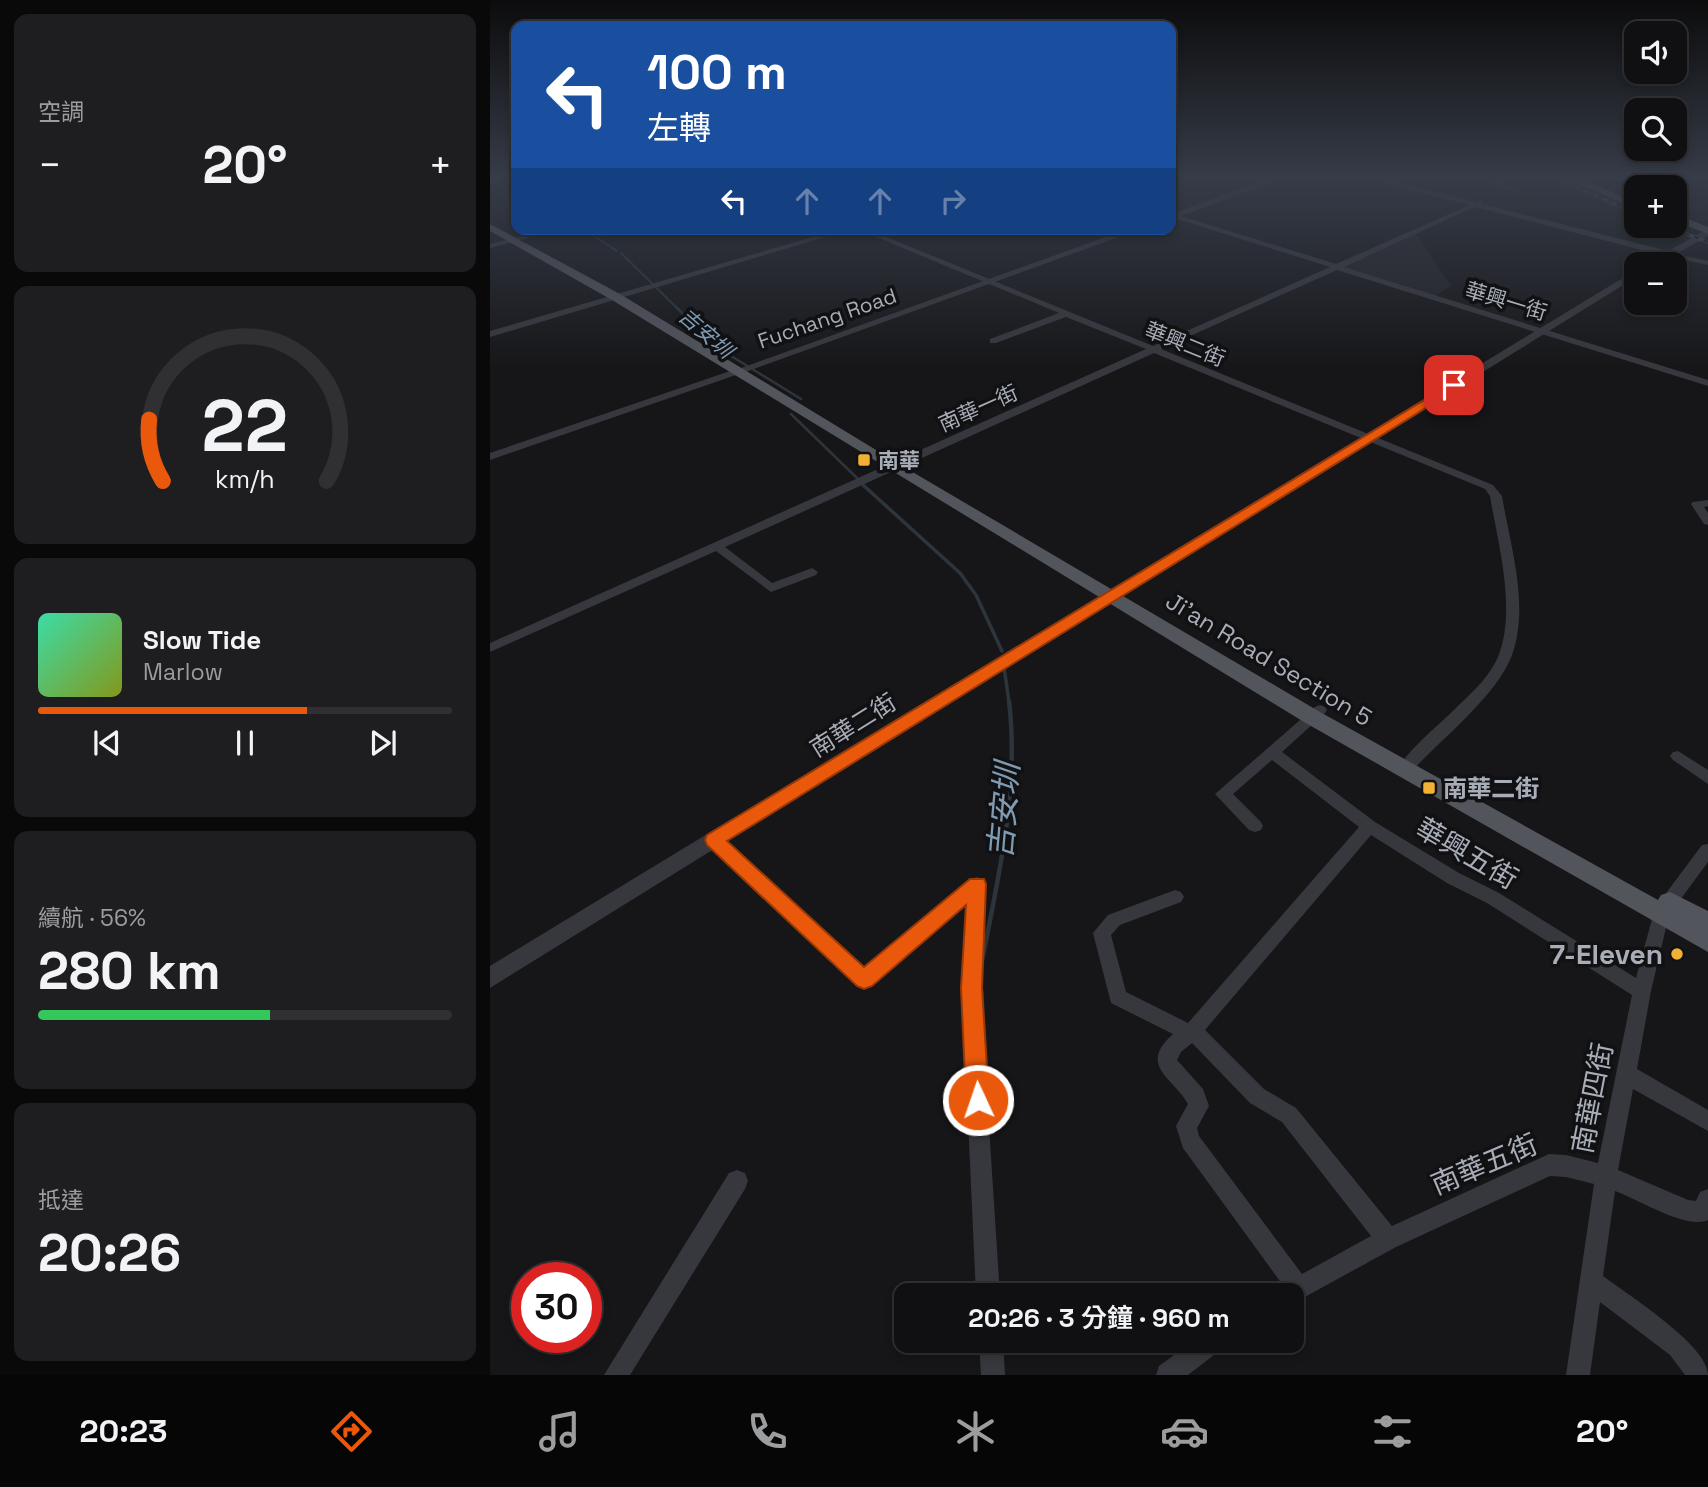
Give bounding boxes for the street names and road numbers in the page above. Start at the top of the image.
street label: 華興一街 [1462,276,1550,326]
street label: Fuchang Road [754,282,900,354]
street label: 華興二街 [1141,316,1229,372]
street label: 南華一街 [934,379,1022,437]
street label: Ji’an Road Section 5 [1160,585,1378,733]
street label: 南華二街 [804,686,902,764]
street label: 華興五街 [1409,809,1525,897]
street label: 南華四街 [1564,1040,1620,1156]
street label: 南華五街 [1425,1126,1543,1202]

